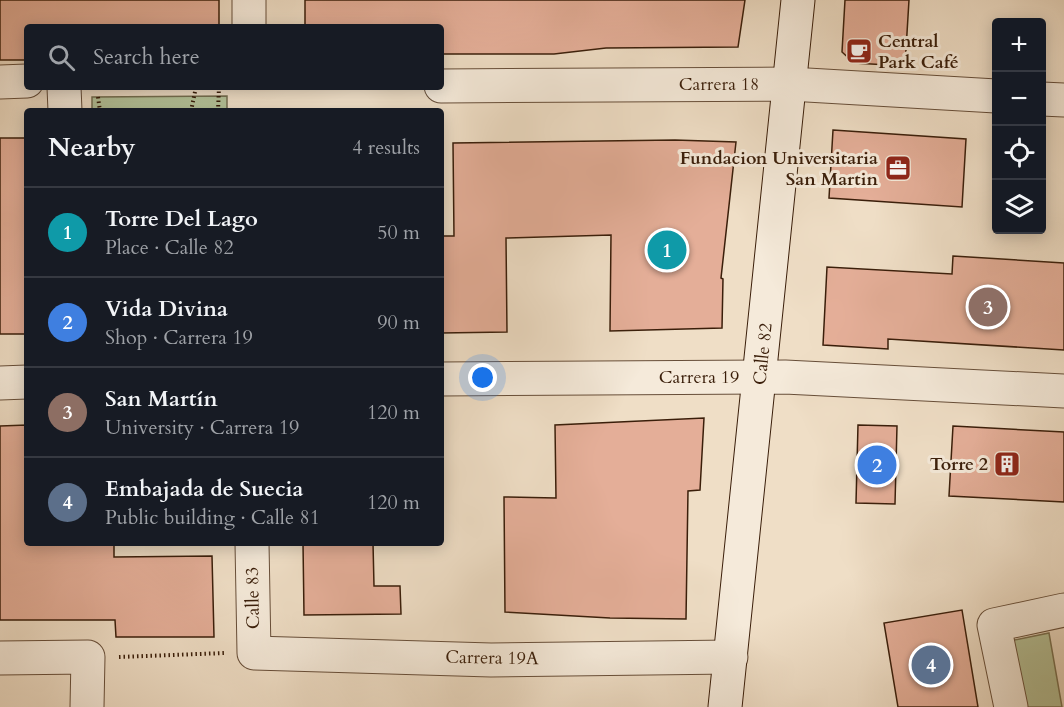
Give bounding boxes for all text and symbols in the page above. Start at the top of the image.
map controls [992,18,1046,234]
button: + [992,18,1046,72]
search box [24,24,444,90]
place label: Central Park Café [878,29,959,75]
cafe icon: Central Park Café [844,36,874,66]
icon: search [45,41,78,74]
text: Search here [93,42,200,72]
street label: Carrera 18 [679,72,759,97]
button: − [992,72,1046,126]
button: locate [992,126,1046,180]
text: Nearby [48,130,136,165]
text: 4 results [352,134,420,161]
place label: Fundacion Universitaria San Martin [680,146,878,192]
office icon: Fundacion Universitaria San Martin [883,153,913,183]
button: layers [992,180,1046,234]
text: Torre Del Lago [105,204,258,234]
text: 1 [62,219,73,246]
text: 50 m [377,219,420,246]
pin: 1 [648,228,686,272]
text: Place · Calle 82 [105,234,234,261]
pin: 3 [968,284,1008,330]
text: Vida Divina [105,294,228,324]
text: 2 [62,309,73,336]
text: 90 m [377,309,420,336]
street label: Calle 82 [747,322,779,386]
text: Shop · Carrera 19 [105,324,253,351]
your location [468,363,497,392]
street label: Carrera 19 [659,365,739,390]
text: San Martín [105,384,218,414]
text: 3 [62,399,73,426]
text: 120 m [367,399,420,426]
text: University · Carrera 19 [105,414,299,441]
pin: 2 [858,442,896,488]
building icon: Torre 2 [992,449,1022,479]
place label: Torre 2 [930,452,988,477]
text: Embajada de Suecia [105,474,303,504]
text: 4 [62,489,73,516]
text: 120 m [367,489,420,516]
text: Public building · Calle 81 [105,504,320,531]
street label: Calle 83 [240,567,266,629]
pin: 4 [912,642,950,688]
street label: Carrera 19A [445,645,539,671]

